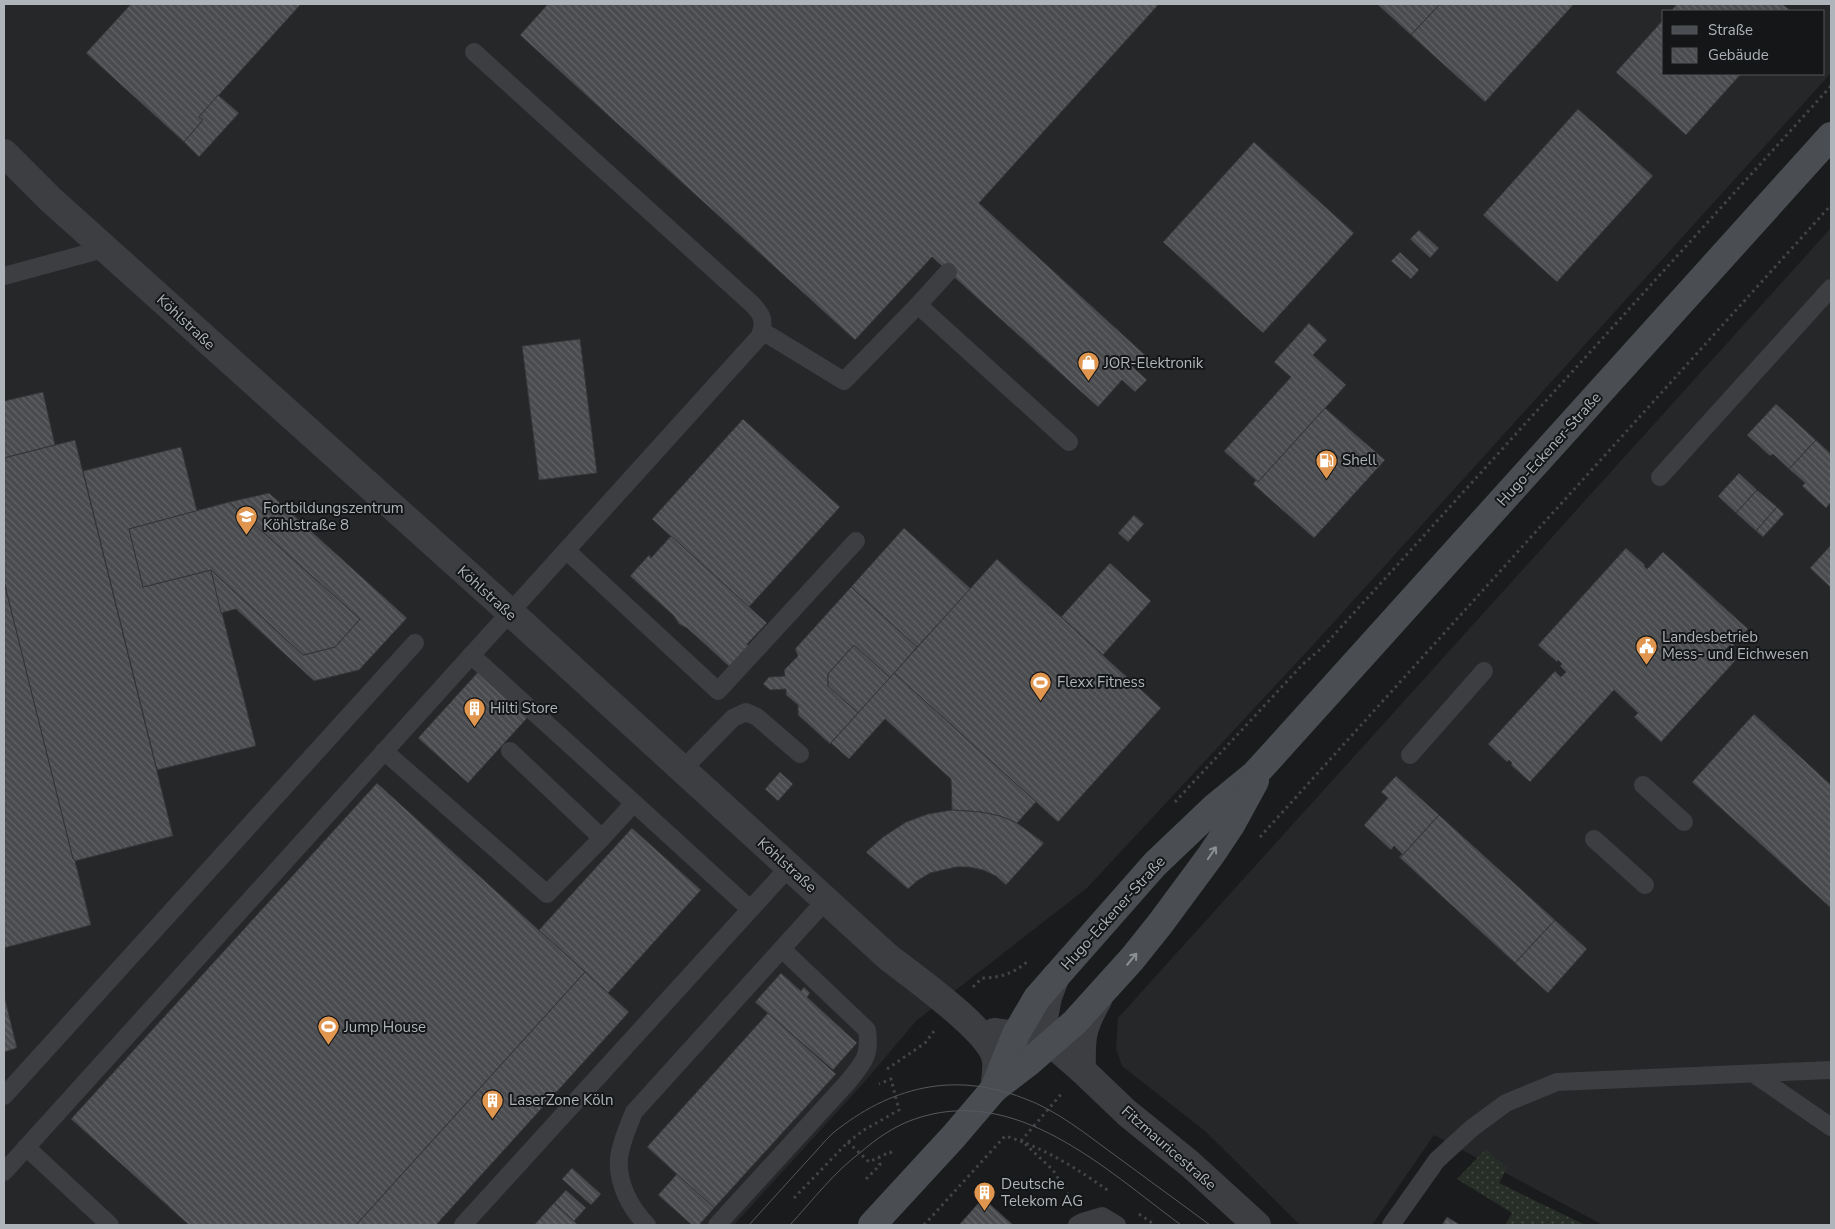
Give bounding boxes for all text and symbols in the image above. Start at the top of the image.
legend [1662,10,1825,75]
text: Straße [1708,20,1753,40]
text: Gebäude [1708,45,1769,65]
street label: Köhlstraße [152,290,220,354]
shop icon: JOR-Elektronik [1076,351,1100,382]
place label: JOR-Elektronik [1103,353,1204,373]
street label: Hugo-Eckener-Straße [1492,388,1606,510]
fuel station icon: Shell [1314,448,1338,479]
place label: Shell [1342,450,1377,470]
place label: Fortbildungszentrum Köhlstraße 8 [263,498,404,535]
school or university icon: Fortbildungszentrum Köhlstraße 8 [235,505,259,536]
street label: Köhlstraße [453,561,521,625]
place label: Landesbetrieb Mess- und Eichwesen [1662,627,1809,664]
public building icon: Landesbetrieb Mess- und Eichwesen [1634,634,1658,665]
sports icon: Flexx Fitness [1029,670,1053,701]
place label: Flexx Fitness [1057,672,1145,692]
building icon: Hilti Store [462,696,486,727]
place label: Hilti Store [490,698,558,718]
street label: Köhlstraße [753,833,821,897]
one-way arrow [1207,847,1217,861]
street label: Hugo-Eckener-Straße [1056,852,1170,974]
one-way arrow [1126,953,1137,966]
sports icon: Jump House [316,1015,340,1046]
place label: Jump House [343,1017,426,1037]
building icon: LaserZone Köln [481,1088,505,1119]
place label: LaserZone Köln [509,1090,613,1110]
street label: Fitzmauricestraße [1117,1101,1221,1195]
place label: Deutsche Telekom AG [1001,1174,1083,1211]
building icon: Deutsche Telekom AG [973,1181,997,1212]

